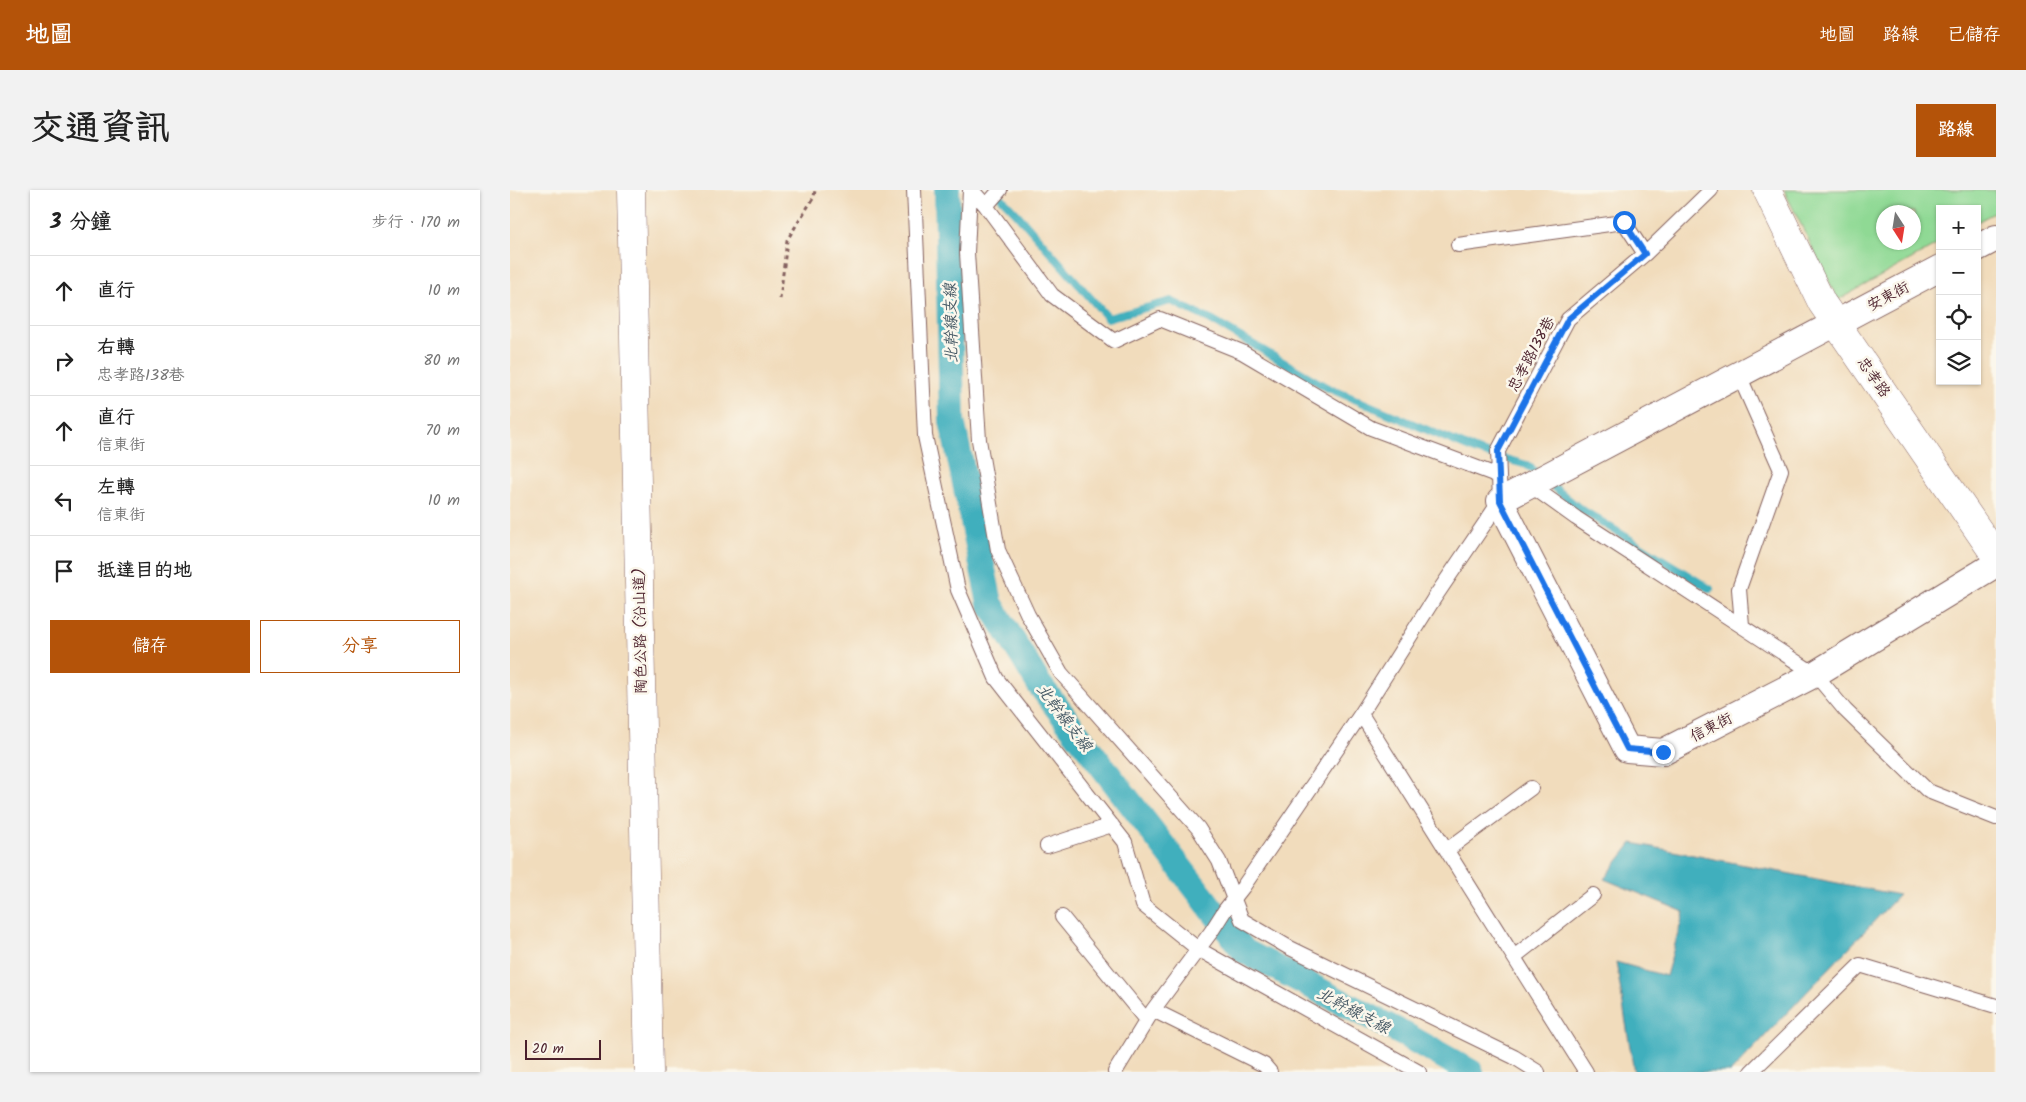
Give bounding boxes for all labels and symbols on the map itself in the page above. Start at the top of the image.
north arrow [1876,205,1921,250]
route start [1613,211,1636,234]
street label: 安東街 [1863,276,1914,318]
water label: 北幹線支線 [938,282,965,363]
street label: 忠孝路138巷 [1502,312,1562,396]
street label: 忠孝路 [1850,352,1896,403]
street label: 陶色公路 (沿山道) [628,568,654,694]
water label: 北幹線支線 [1030,678,1098,758]
street label: 信東街 [1686,707,1737,749]
route end [1652,741,1675,764]
water label: 北幹線支線 [1312,982,1395,1042]
scale bar [525,1037,601,1060]

